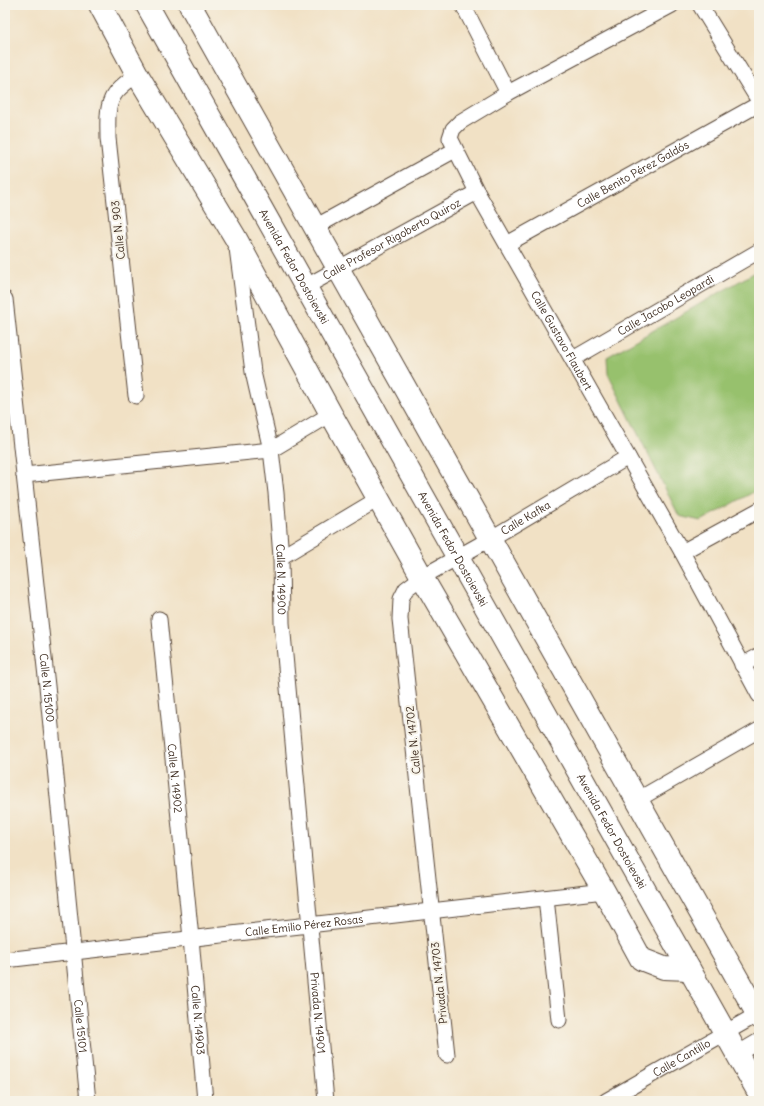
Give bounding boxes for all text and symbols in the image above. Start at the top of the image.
street label: Calle Benito Pérez Galdós [574,137,691,211]
street label: Calle Profesor Rigoberto Quiroz [320,195,463,283]
street label: Calle N. 903 [108,200,128,260]
street label: Avenida Fedor Dostoievski [256,207,332,326]
street label: Calle Jacobo Leopardi [615,272,716,339]
street label: Calle Gustavo Flaubert [528,288,596,393]
street label: Avenida Fedor Dostoievski [415,489,491,609]
street label: Calle Kafka [498,498,553,538]
street label: Calle N. 14900 [273,543,289,615]
street label: Calle N. 15100 [37,653,58,723]
street label: Calle N. 14702 [402,705,424,775]
street label: Calle N. 14902 [165,743,185,814]
street label: Avenida Fedor Dostoievski [574,771,650,891]
street label: Calle Emilio Pérez Rosas [244,912,364,939]
street label: Privada N. 14703 [428,941,450,1025]
street label: Privada N. 14901 [307,971,329,1054]
street label: Calle N. 14903 [188,985,208,1056]
street label: Calle 15101 [71,999,90,1053]
street label: Calle Cantillo [650,1036,713,1080]

